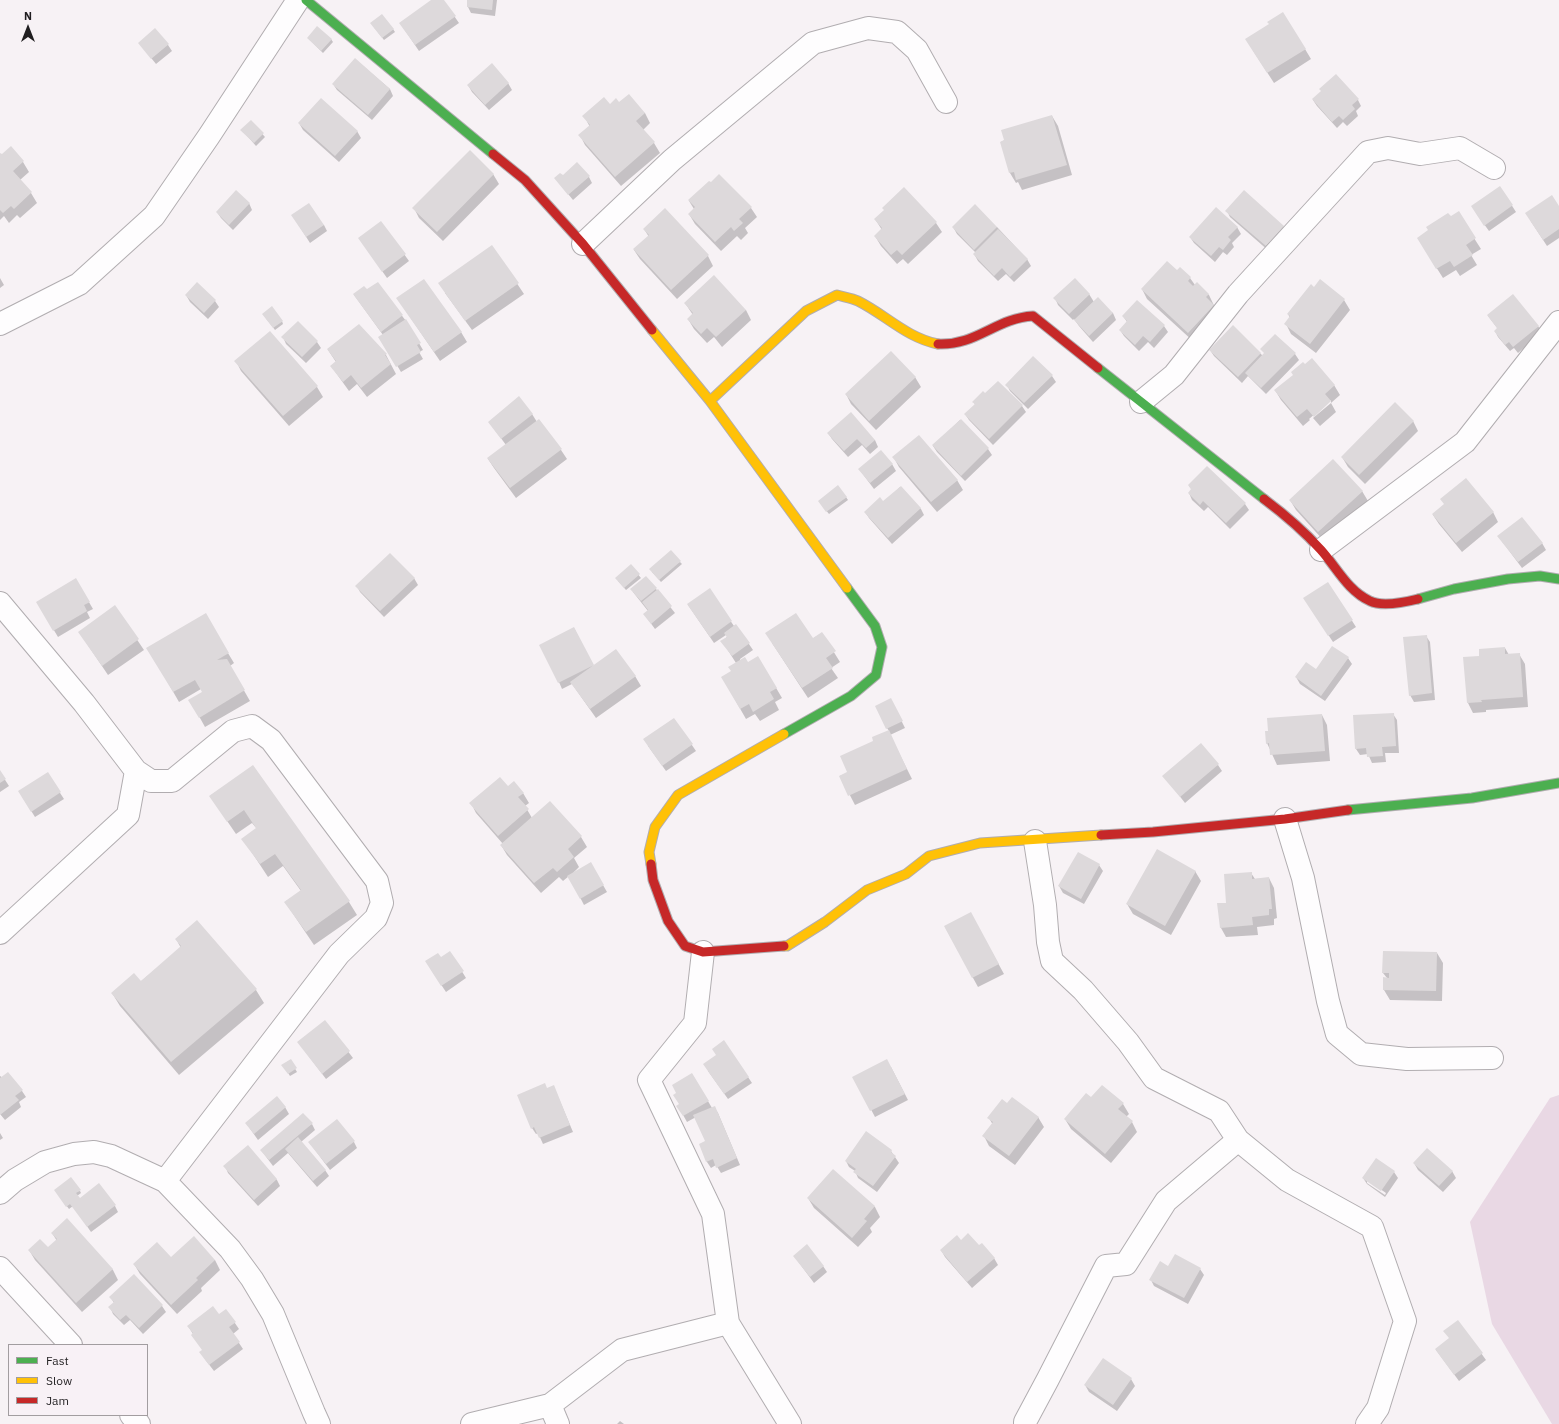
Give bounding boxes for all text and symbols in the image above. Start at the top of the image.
north arrow [8,8,48,48]
text: N [24,9,32,23]
legend [8,1344,148,1416]
text: Fast [46,1353,69,1368]
text: Slow [46,1373,72,1388]
text: Jam [46,1393,69,1408]

